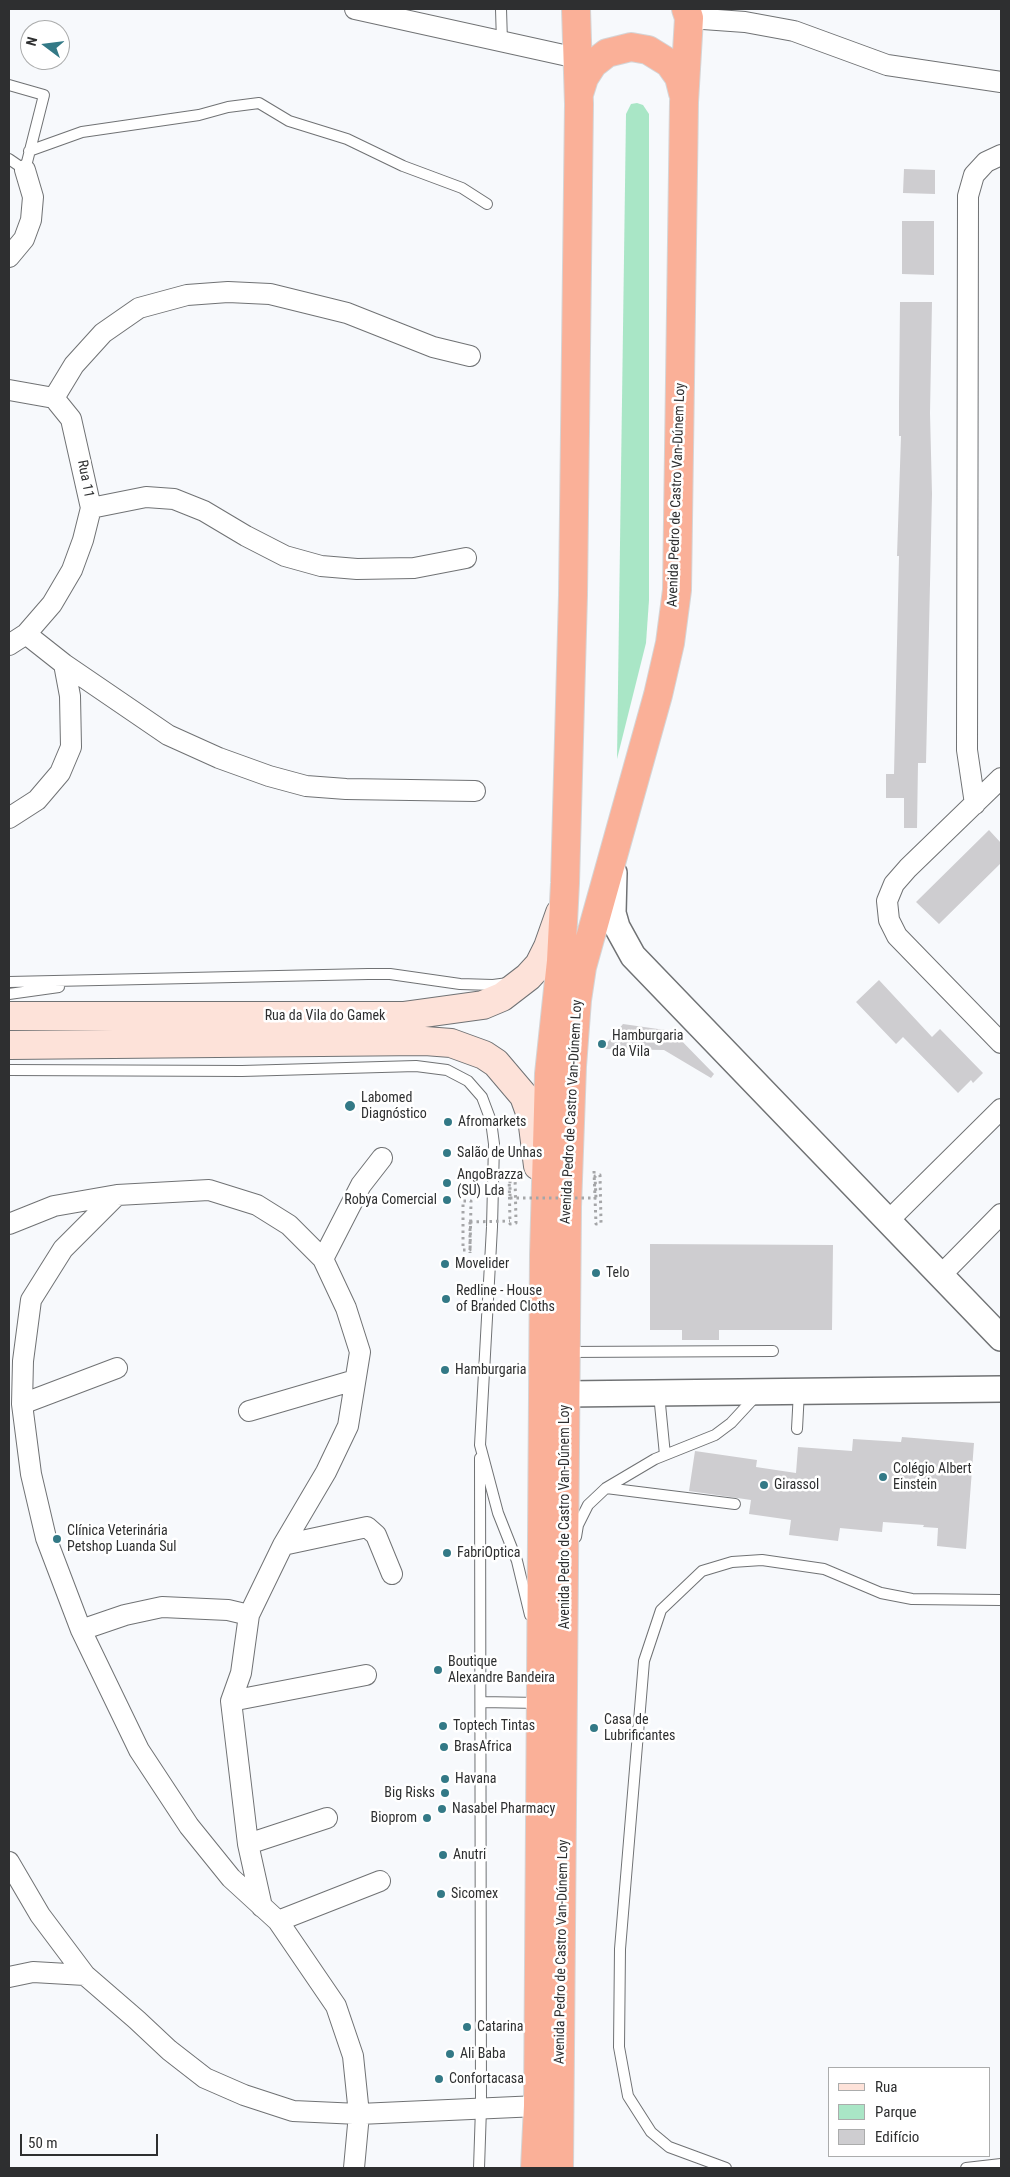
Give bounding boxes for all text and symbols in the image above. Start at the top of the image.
north arrow [20,20,70,70]
text: N [23,35,40,48]
street label: Avenida Pedro de Castro Van-Dúnem Loy [665,382,689,608]
street label: Rua 11 [73,459,97,499]
street label: Avenida Pedro de Castro Van-Dúnem Loy [558,999,586,1225]
street label: Rua da Vila do Gamek [265,1008,385,1024]
place label: Hamburgaria da Vila [612,1028,684,1060]
marker: Hamburgaria da Vila [596,1038,608,1050]
place label: Labomed Diagnóstico [361,1090,427,1122]
marker: Labomed Diagnóstico [343,1099,357,1113]
place label: Afromarkets [458,1114,526,1130]
marker: Afromarkets [442,1116,454,1128]
place label: Salão de Unhas [457,1145,542,1161]
marker: Salão de Unhas [441,1147,453,1159]
place label: AngoBrazza (SU) Lda [457,1167,523,1200]
marker: AngoBrazza (SU) Lda [441,1177,453,1189]
place label: Robya Comercial [344,1192,437,1208]
marker: Robya Comercial [441,1194,453,1206]
place label: Movelider [455,1256,509,1272]
marker: Movelider [439,1258,451,1270]
place label: Telo [606,1265,629,1281]
marker: Telo [590,1267,602,1279]
place label: Redline - House of Branded Cloths [456,1283,555,1315]
marker: Redline - House of Branded Cloths [440,1293,452,1305]
place label: Hamburgaria [455,1362,527,1378]
marker: Hamburgaria [439,1364,451,1376]
street label: Avenida Pedro de Castro Van-Dúnem Loy [557,1405,573,1629]
place label: Colégio Albert Einstein [893,1461,972,1494]
marker: Colégio Albert Einstein [877,1471,889,1483]
place label: Girassol [774,1477,819,1493]
marker: Girassol [758,1479,770,1491]
place label: Clínica Veterinária Petshop Luanda Sul [67,1523,176,1555]
marker: Clínica Veterinária Petshop Luanda Sul [51,1533,63,1545]
place label: FabriOptica [457,1545,520,1561]
marker: FabriOptica [441,1547,453,1559]
place label: Boutique Alexandre Bandeira [448,1654,555,1686]
marker: Boutique Alexandre Bandeira [432,1664,444,1676]
place label: Casa de Lubrificantes [604,1712,675,1744]
place label: Toptech Tintas [453,1718,535,1734]
marker: Toptech Tintas [437,1720,449,1732]
marker: Casa de Lubrificantes [588,1722,600,1734]
place label: BrasAfrica [454,1739,512,1755]
marker: BrasAfrica [438,1741,450,1753]
place label: Havana [455,1771,496,1787]
marker: Havana [439,1773,451,1785]
place label: Big Risks [384,1785,435,1801]
marker: Big Risks [439,1787,451,1799]
place label: Nasabel Pharmacy [452,1801,555,1817]
marker: Nasabel Pharmacy [436,1803,448,1815]
place label: Bioprom [371,1810,417,1826]
marker: Bioprom [421,1812,433,1824]
street label: Avenida Pedro de Castro Van-Dúnem Loy [552,1840,572,2064]
place label: Anutri [453,1847,486,1863]
marker: Anutri [437,1849,449,1861]
place label: Sicomex [451,1886,498,1902]
marker: Sicomex [435,1888,447,1900]
place label: Catarina [477,2019,523,2035]
marker: Catarina [461,2021,473,2033]
place label: Ali Baba [460,2046,506,2062]
marker: Ali Baba [444,2048,456,2060]
legend [828,2067,990,2157]
place label: Confortacasa [449,2071,524,2087]
marker: Confortacasa [433,2073,445,2085]
text: Rua [875,2078,897,2096]
text: Parque [875,2103,917,2121]
scale bar [22,2124,160,2156]
text: Edifício [875,2128,919,2146]
text: 50 m [28,2134,58,2152]

